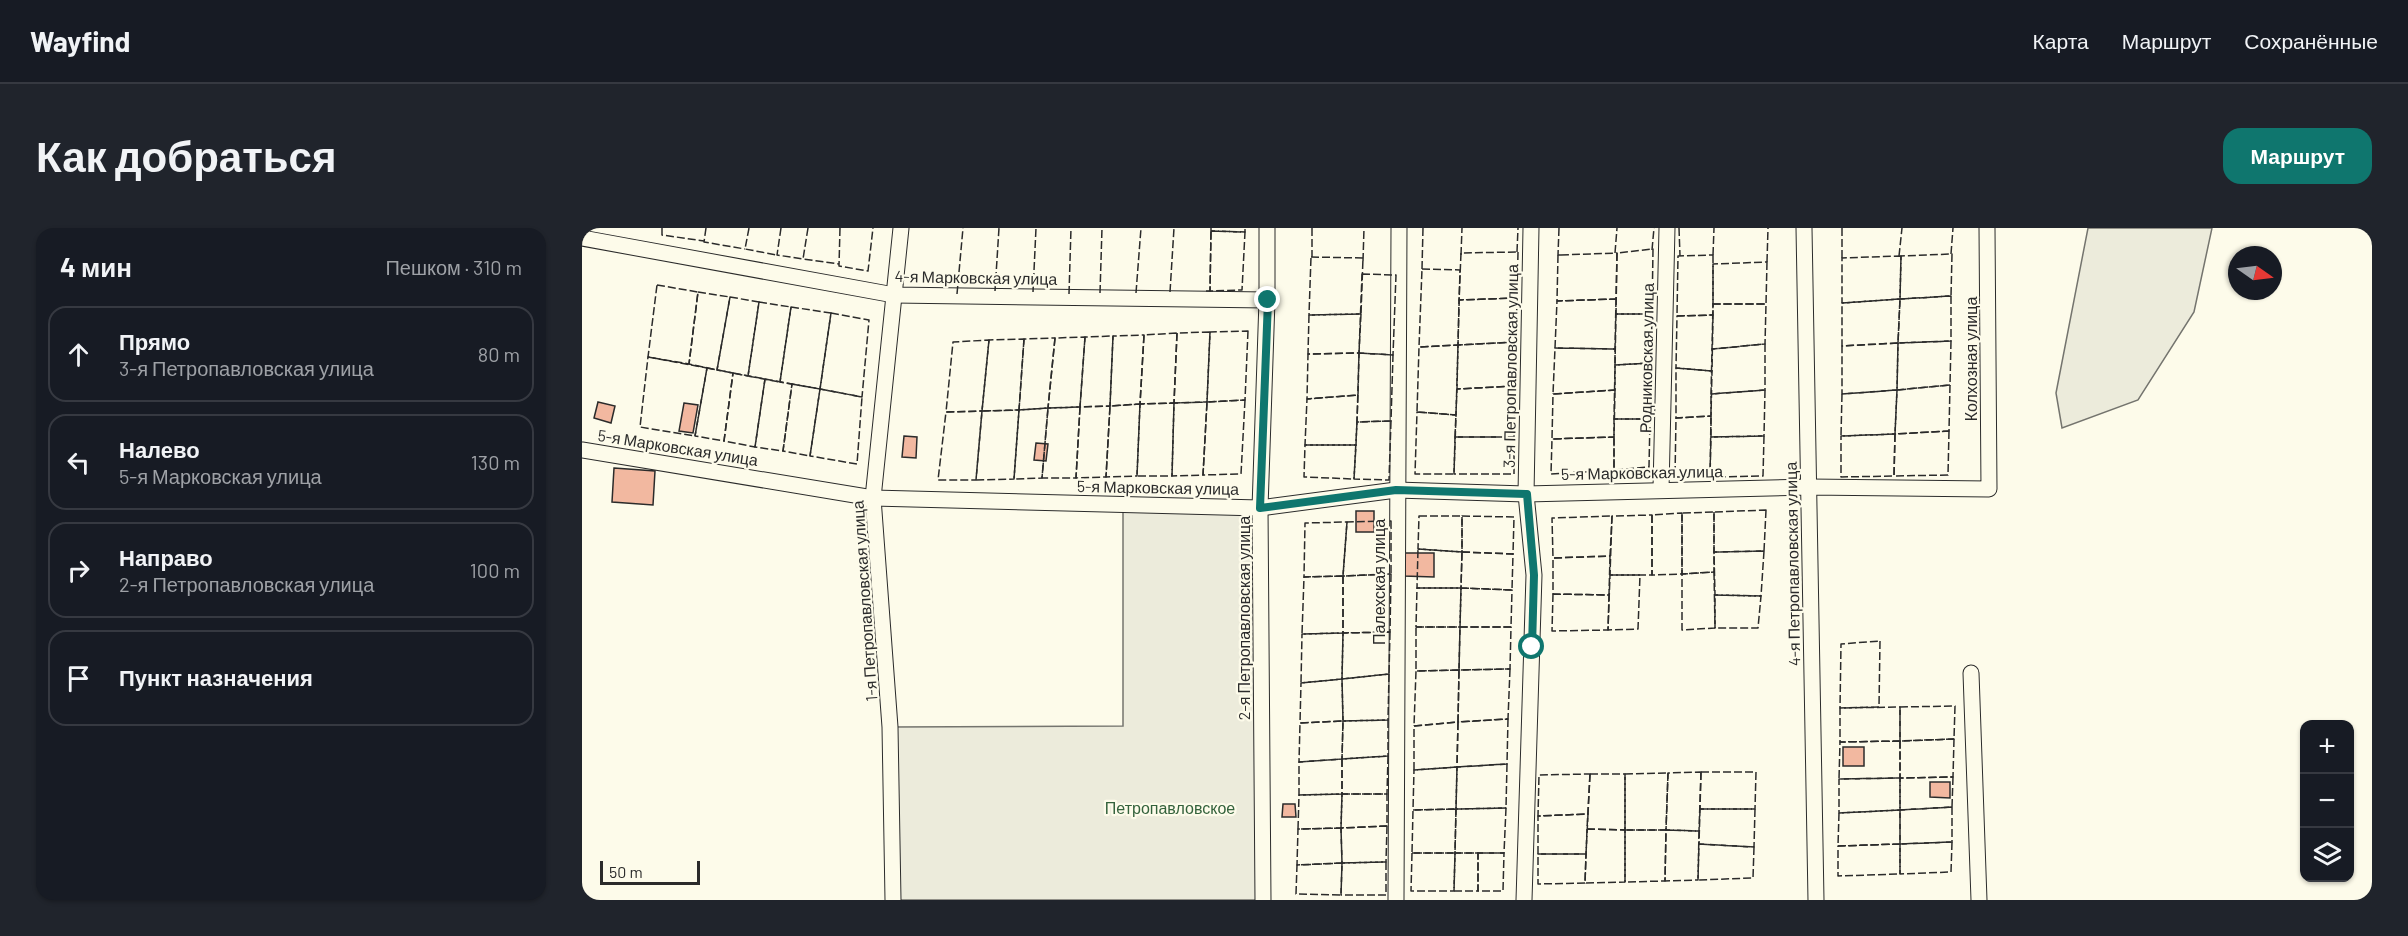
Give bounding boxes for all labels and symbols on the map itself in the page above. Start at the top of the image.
north arrow [2228,246,2282,300]
street label: 3-я Петропавловская улица [1499,264,1521,468]
street label: 4-я Марковская улица [894,266,1058,288]
street label: Родниковская улица [1635,283,1657,433]
route end [1254,286,1280,312]
street label: Колхозная улица [1961,297,1980,421]
street label: 5-я Марковская улица [596,425,760,469]
street label: 5-я Марковская улица [1561,461,1723,483]
street label: 4-я Петропавловская улица [1781,462,1803,666]
street label: 5-я Марковская улица [1077,476,1239,498]
street label: 1-я Петропавловская улица [847,500,880,702]
street label: 2-я Петропавловская улица [1234,516,1253,720]
street label: Палехская улица [1369,519,1388,645]
route start [1518,633,1544,659]
park label: Петропавловское [1105,798,1235,817]
scale bar [600,858,700,886]

